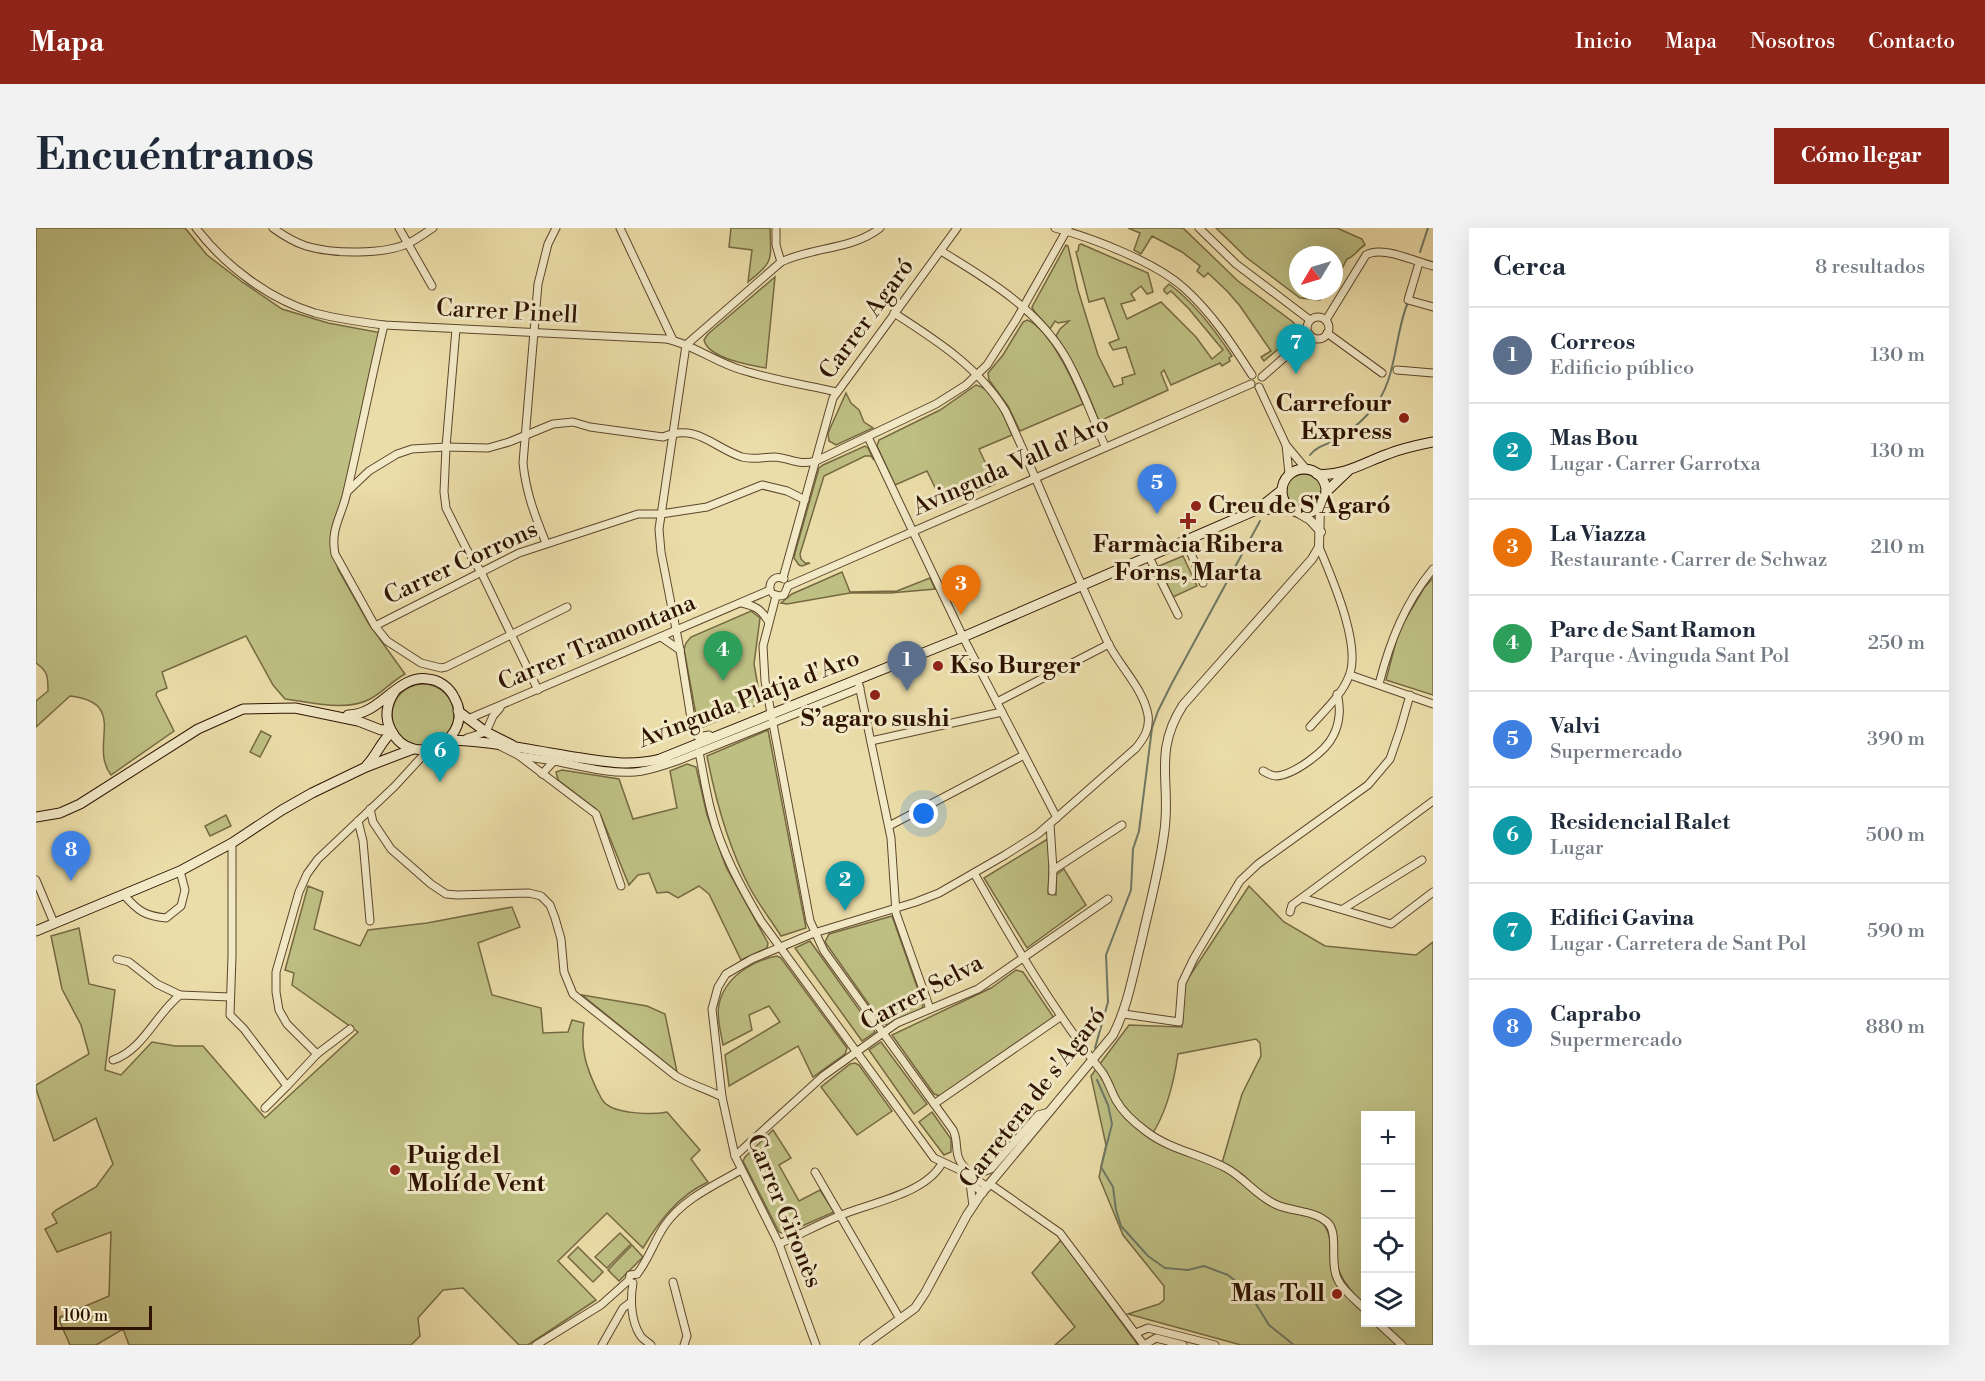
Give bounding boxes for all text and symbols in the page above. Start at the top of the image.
text: Mapa [30,25,104,60]
text: Inicio [1575,29,1632,55]
text: Mapa [1665,29,1717,55]
text: Nosotros [1750,29,1835,55]
text: Contacto [1868,29,1955,55]
button: Cómo llegar [1774,128,1949,184]
text: Encuéntranos [36,130,314,183]
north arrow [1289,246,1343,300]
text: Cerca [1493,251,1566,283]
street label: Carrer Agaró [813,253,921,385]
text: 8 resultados [1815,255,1925,280]
street label: Carrer Pinell [435,293,579,331]
pin: 7 [1276,324,1316,374]
text: Correos [1550,329,1635,356]
text: 1 [1508,343,1517,368]
text: 130 m [1870,343,1925,368]
text: Edificio público [1550,356,1694,381]
place label: Carrefour Express [1275,389,1392,447]
street label: Avinguda Vall d'Aro [907,409,1114,523]
marker: Carrefour Express [1397,411,1411,425]
text: Mas Bou [1550,425,1638,452]
text: 2 [1506,439,1519,464]
text: 130 m [1870,439,1925,464]
text: Lugar · Carrer Garrotxa [1550,452,1761,477]
pin: 5 [1138,464,1176,514]
place label: Creu de S'Agaró [1208,491,1391,521]
marker: Creu de S'Agaró [1189,499,1203,513]
street label: Carrer Corrons [379,514,543,612]
marker: Farmàcia Ribera Forns, Marta [1181,514,1195,528]
text: La Viazza [1550,521,1646,548]
place label: Farmàcia Ribera Forns, Marta [1093,530,1284,588]
text: 3 [1506,535,1519,560]
text: 210 m [1870,535,1925,560]
text: Restaurante · Carrer de Schwaz [1550,548,1827,573]
pin: 3 [942,566,980,615]
street label: Carrer Tramontana [494,588,701,698]
text: Parc de Sant Ramon [1550,617,1756,644]
text: 4 [1506,631,1519,656]
text: 250 m [1868,631,1925,656]
pin: 4 [704,632,742,681]
pin: 1 [888,642,926,691]
street label: Avinguda Platja d'Aro [633,643,864,755]
text: Parque · Avinguda Sant Pol [1550,644,1789,669]
place label: Kso Burger [950,651,1081,681]
marker: Kso Burger [931,659,945,673]
marker: S’agaro sushi [868,688,882,702]
place label: S’agaro sushi [801,704,950,734]
text: Valvi [1550,713,1600,740]
text: 5 [1506,727,1519,752]
text: 390 m [1867,727,1925,752]
pin: 6 [420,732,460,782]
text: Supermercado [1550,740,1682,765]
your location [909,799,938,828]
text: Residencial Ralet [1550,809,1730,836]
text: 6 [1506,823,1519,848]
text: 500 m [1866,823,1925,848]
pin: 8 [51,832,90,881]
text: Lugar [1550,836,1604,861]
pin: 2 [826,862,864,911]
text: Edifici Gavina [1550,905,1694,932]
text: 7 [1507,919,1518,944]
text: 590 m [1867,919,1925,944]
text: Lugar · Carretera de Sant Pol [1550,932,1806,957]
street label: Carrer Selva [856,948,989,1038]
text: Caprabo [1550,1001,1641,1028]
street label: Carretera de s'Agaró [953,1002,1113,1194]
text: 8 [1506,1015,1519,1040]
text: 880 m [1866,1015,1925,1040]
text: Supermercado [1550,1028,1682,1053]
map controls [1361,1111,1415,1327]
button: + [1361,1111,1415,1165]
street label: Carrer Gironès [740,1130,828,1292]
place label: Puig del Molí de Vent [407,1141,545,1199]
marker: Puig del Molí de Vent [388,1163,402,1177]
button: − [1361,1165,1415,1219]
button: locate [1361,1219,1415,1273]
button: layers [1361,1273,1415,1327]
place label: Mas Toll [1231,1279,1325,1309]
marker: Mas Toll [1330,1287,1344,1301]
scale bar [54,1303,152,1330]
text: 100 m [63,1306,108,1326]

